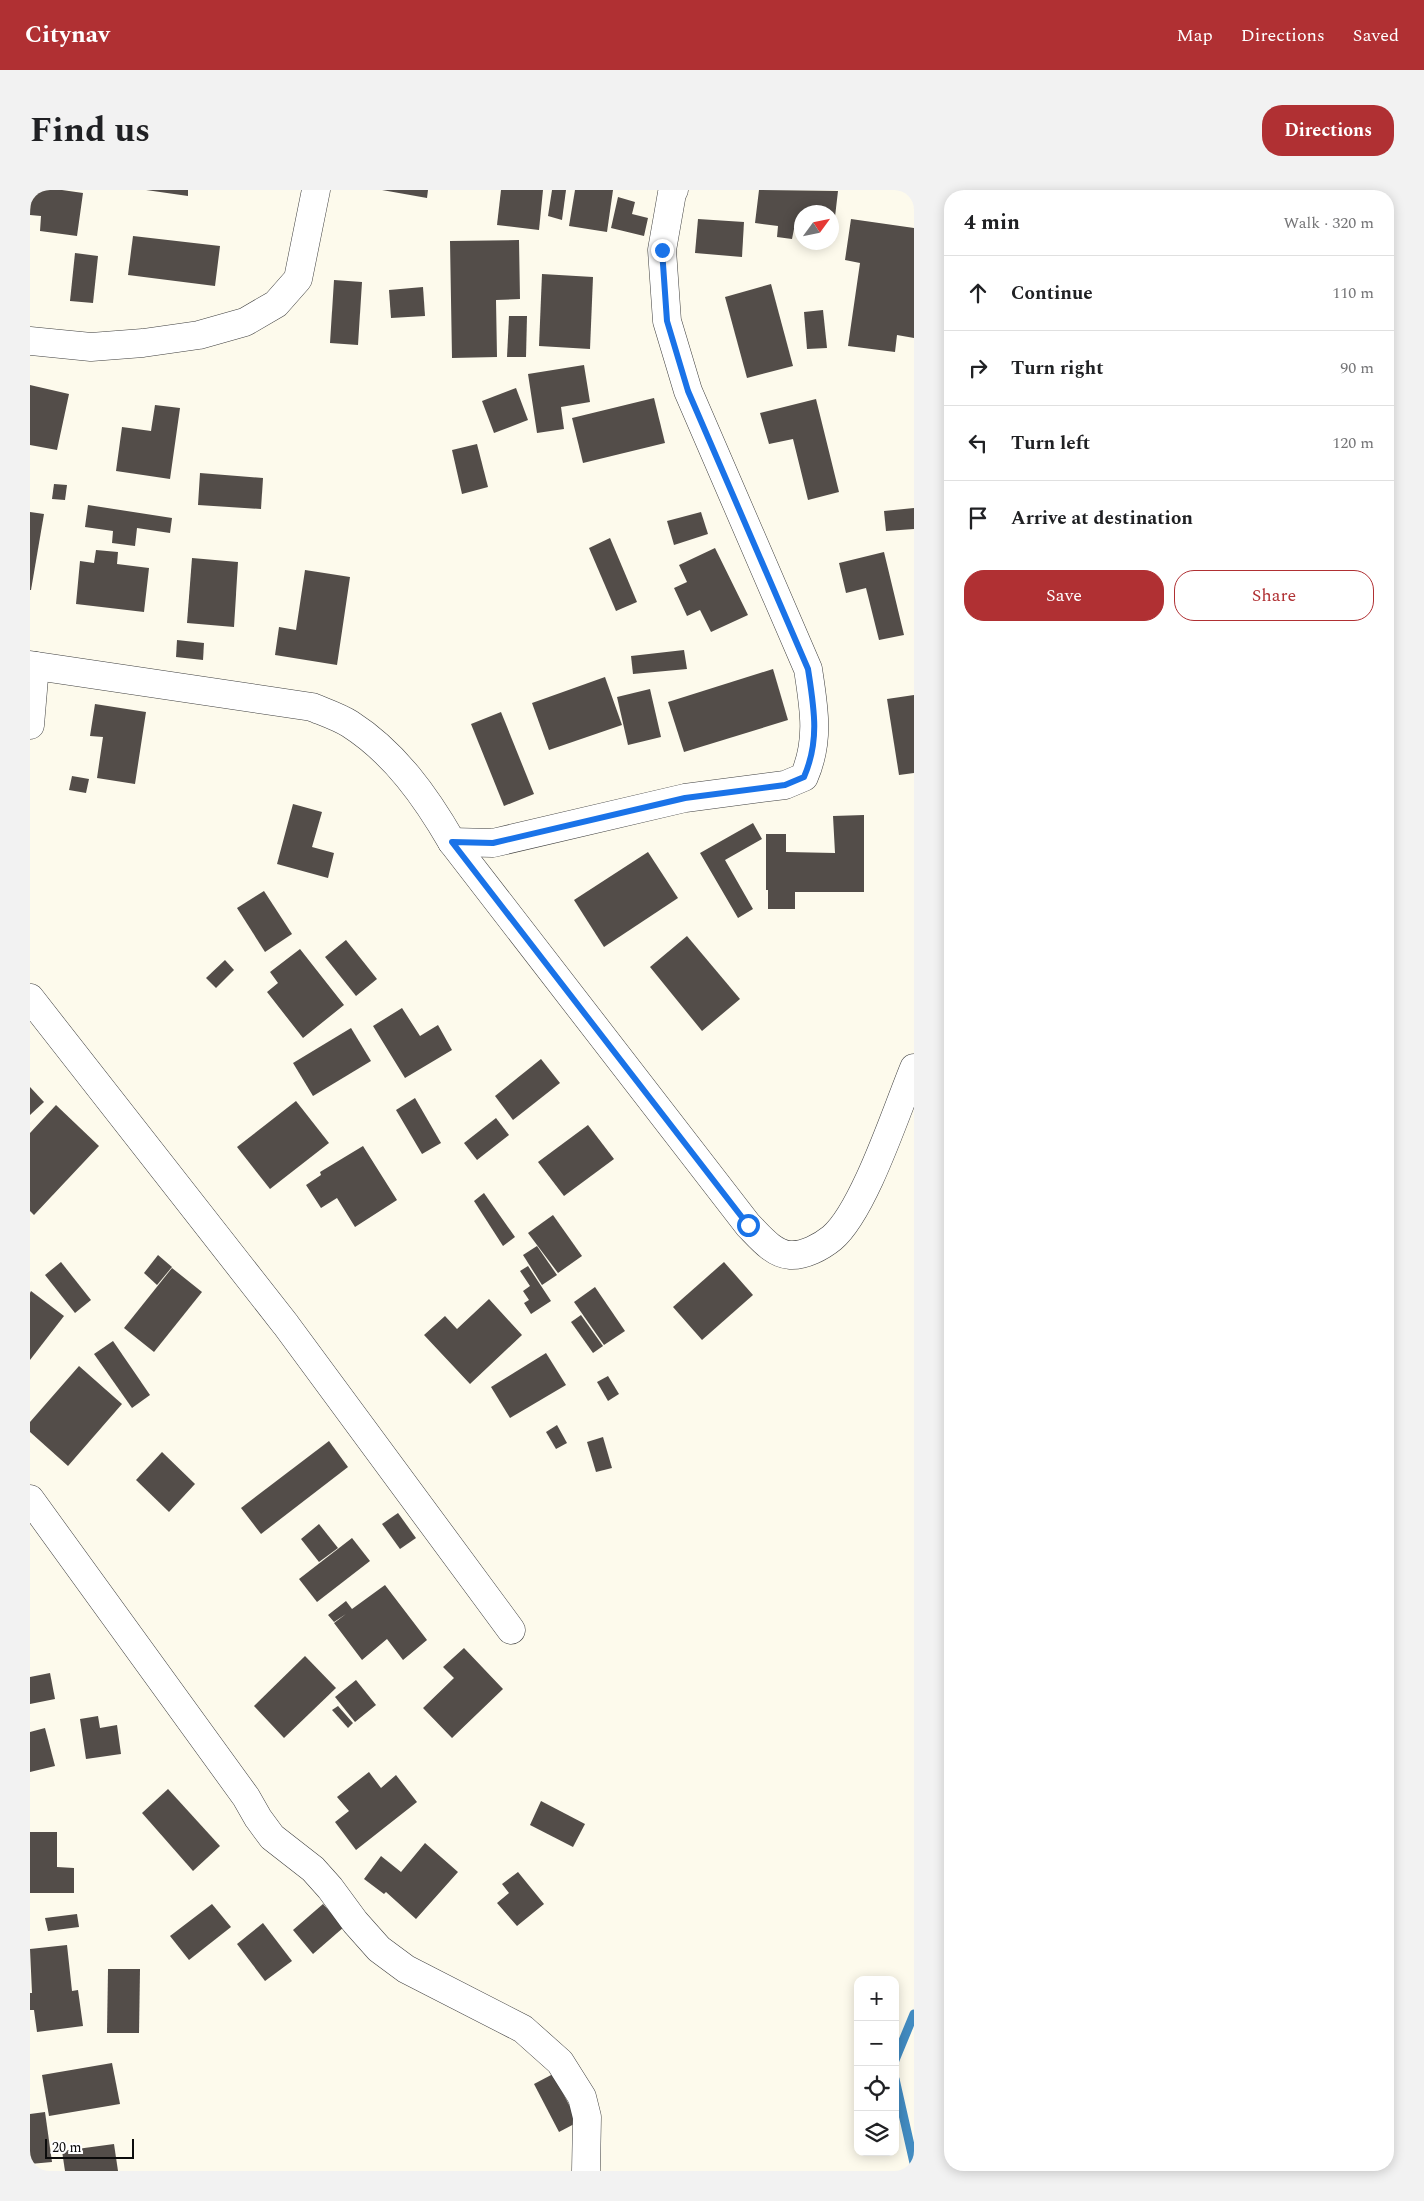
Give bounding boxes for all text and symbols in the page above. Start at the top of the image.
text: Citynav [25,17,110,53]
text: Map [1177,22,1213,49]
text: Directions [1241,22,1325,49]
text: Saved [1353,22,1399,49]
text: Find us [30,104,150,157]
button: Directions [1262,105,1394,156]
north arrow [794,205,839,250]
text: 4 min [964,207,1020,239]
text: Walk · 320 m [1283,211,1374,235]
route end [651,239,674,262]
icon: ahead [964,279,992,307]
text: Continue [1011,279,1093,308]
text: 110 m [1332,281,1374,305]
icon: right [964,354,992,382]
text: Turn right [1011,354,1104,383]
text: 90 m [1340,356,1374,380]
icon: left [964,429,992,457]
text: Turn left [1011,429,1090,458]
text: 120 m [1332,431,1374,455]
icon: arrive [964,504,992,532]
text: Arrive at destination [1011,504,1193,533]
button: Save [964,570,1164,621]
button: Share [1174,570,1374,621]
route start [737,1214,760,1237]
map controls [854,1976,899,2156]
button: + [854,1976,899,2021]
button: − [854,2021,899,2066]
button: locate [854,2066,899,2111]
button: layers [854,2111,899,2156]
scale bar [45,2136,134,2159]
text: 20 m [52,2137,82,2158]

